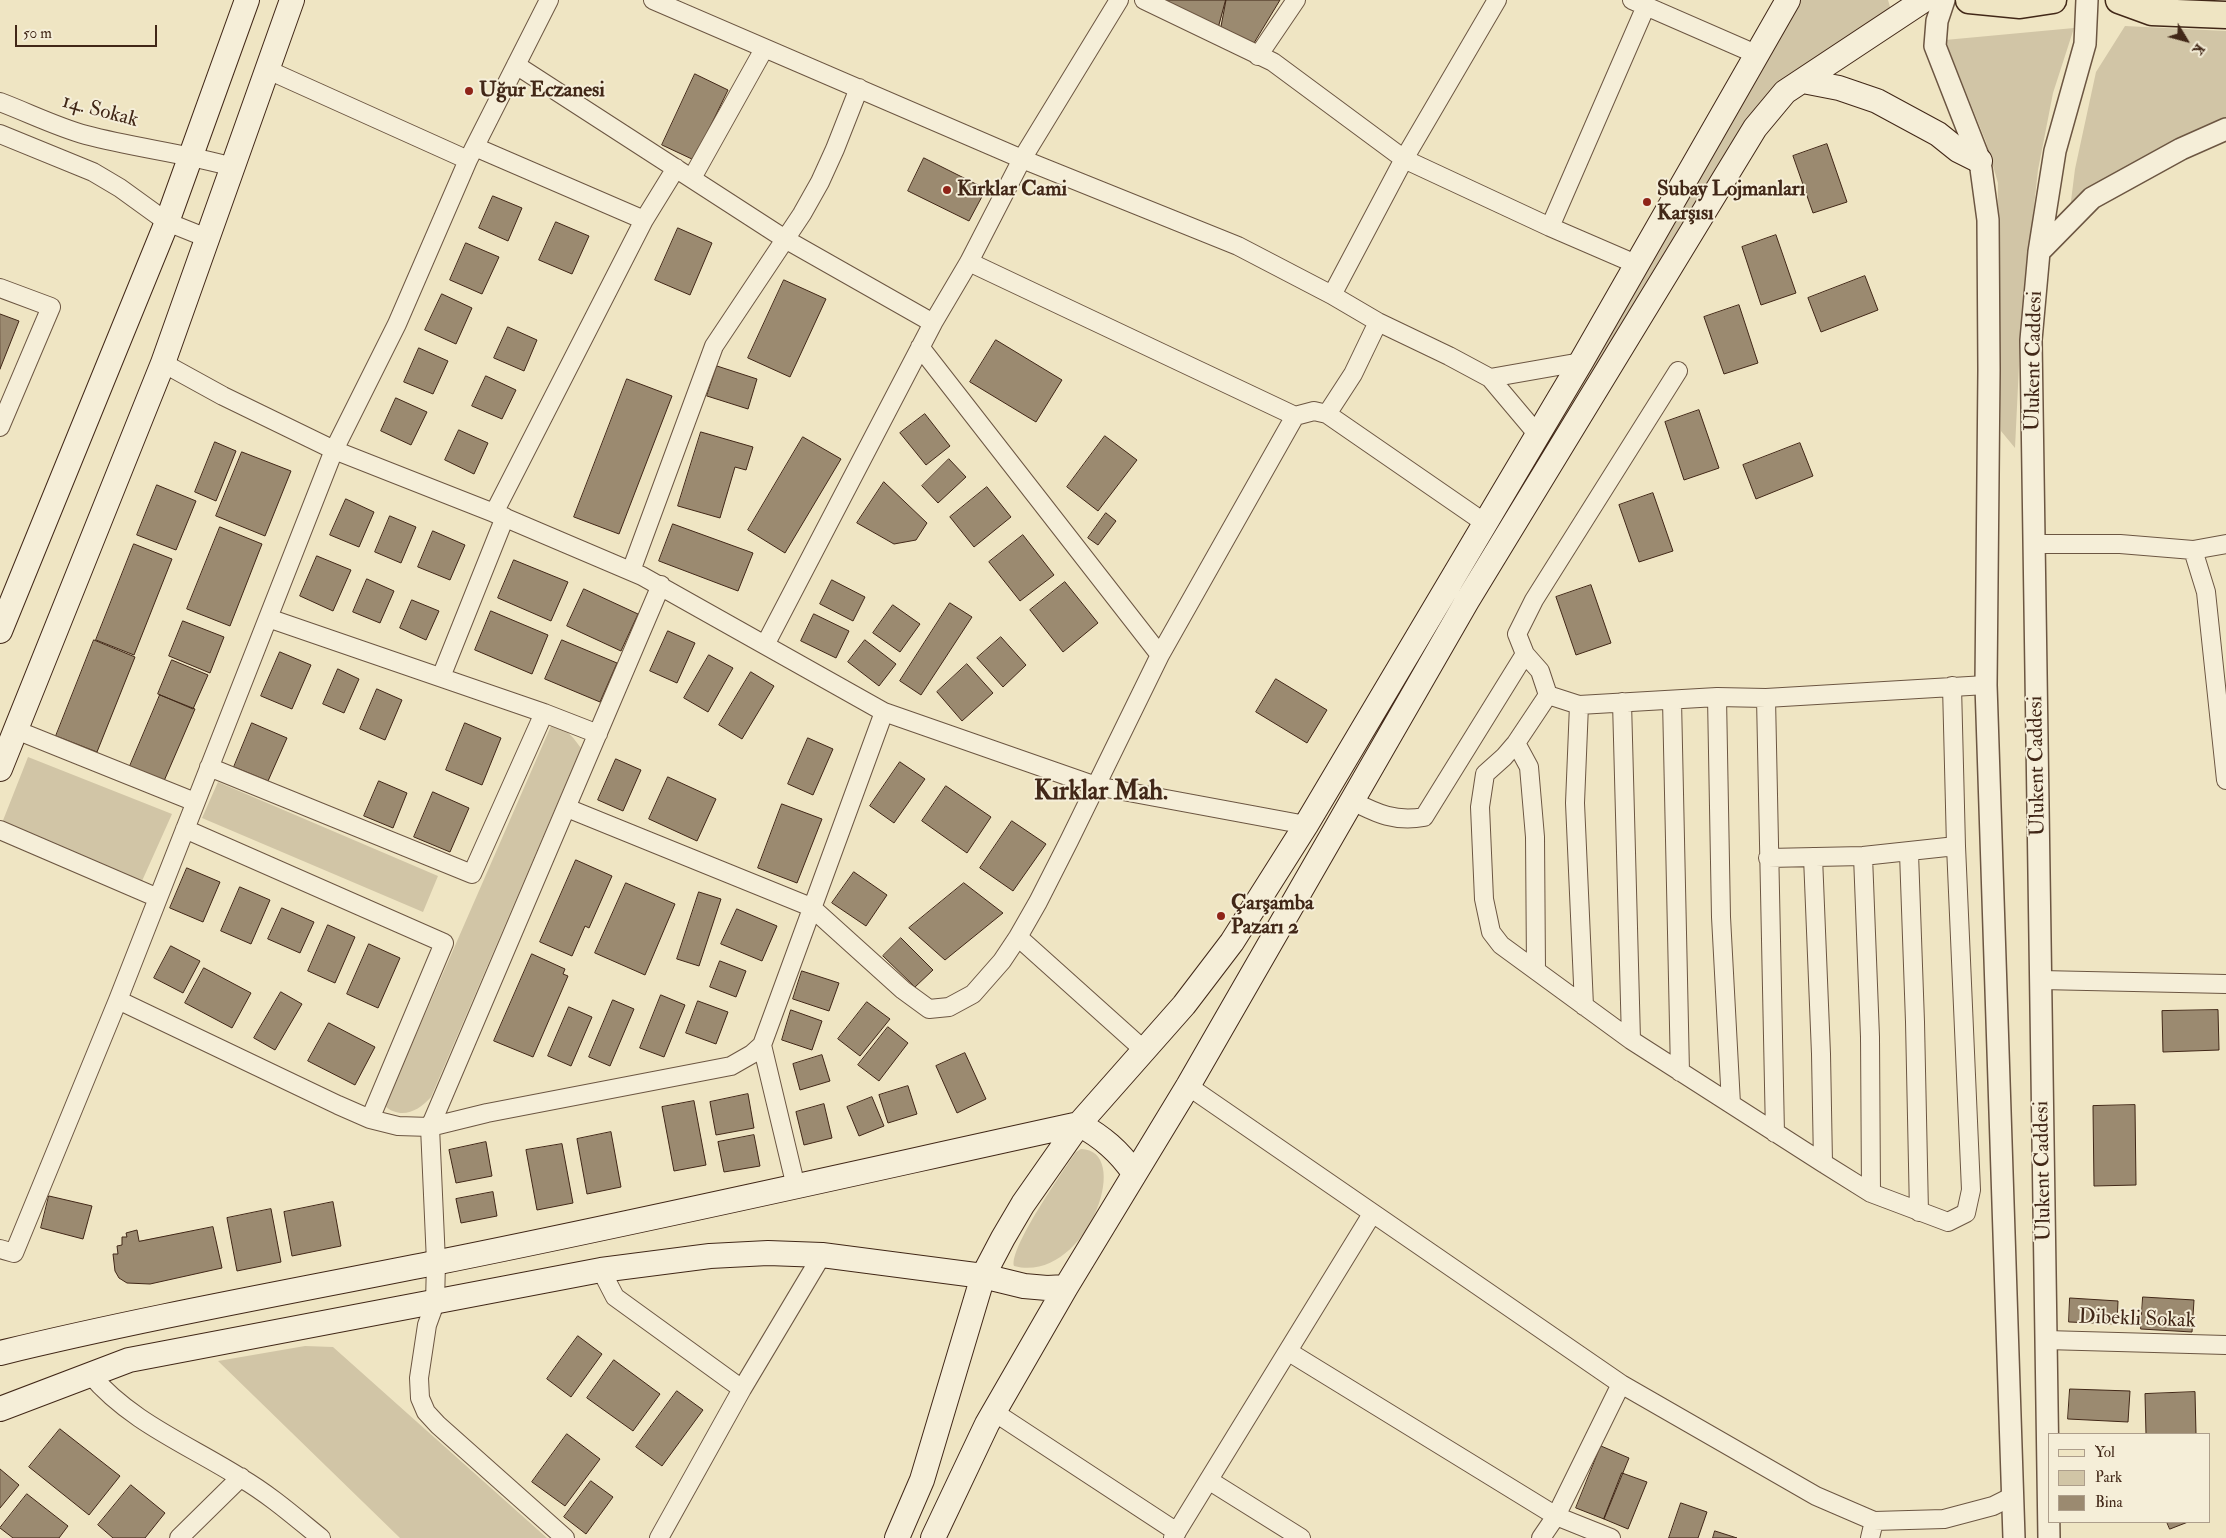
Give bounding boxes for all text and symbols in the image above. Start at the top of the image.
scale bar [18,15,160,47]
north arrow [2161,15,2211,65]
text: 50 m [23,24,52,43]
text: K [2189,40,2208,58]
place label: Uğur Eczanesi [479,78,605,104]
marker: Uğur Eczanesi [463,85,475,97]
street label: 14. Sokak [59,90,141,134]
place label: Kırklar Cami [957,177,1067,203]
place label: Subay Lojmanları Karşısı [1657,177,1805,227]
marker: Kırklar Cami [941,184,953,196]
marker: Subay Lojmanları Karşısı [1641,196,1653,208]
street label: Ulukent Caddesi [2021,291,2049,431]
street label: Ulukent Caddesi [2024,696,2052,836]
district label: Kırklar Mah. [1034,777,1168,809]
place label: Çarşamba Pazarı 2 [1231,891,1314,941]
marker: Çarşamba Pazarı 2 [1215,910,1227,922]
street label: Ulukent Caddesi [2030,1101,2058,1241]
street label: Dibekli Sokak [2078,1305,2196,1335]
legend [2048,1433,2211,1523]
text: Yol [2095,1443,2115,1462]
text: Park [2095,1468,2122,1487]
text: Bina [2095,1493,2123,1512]

